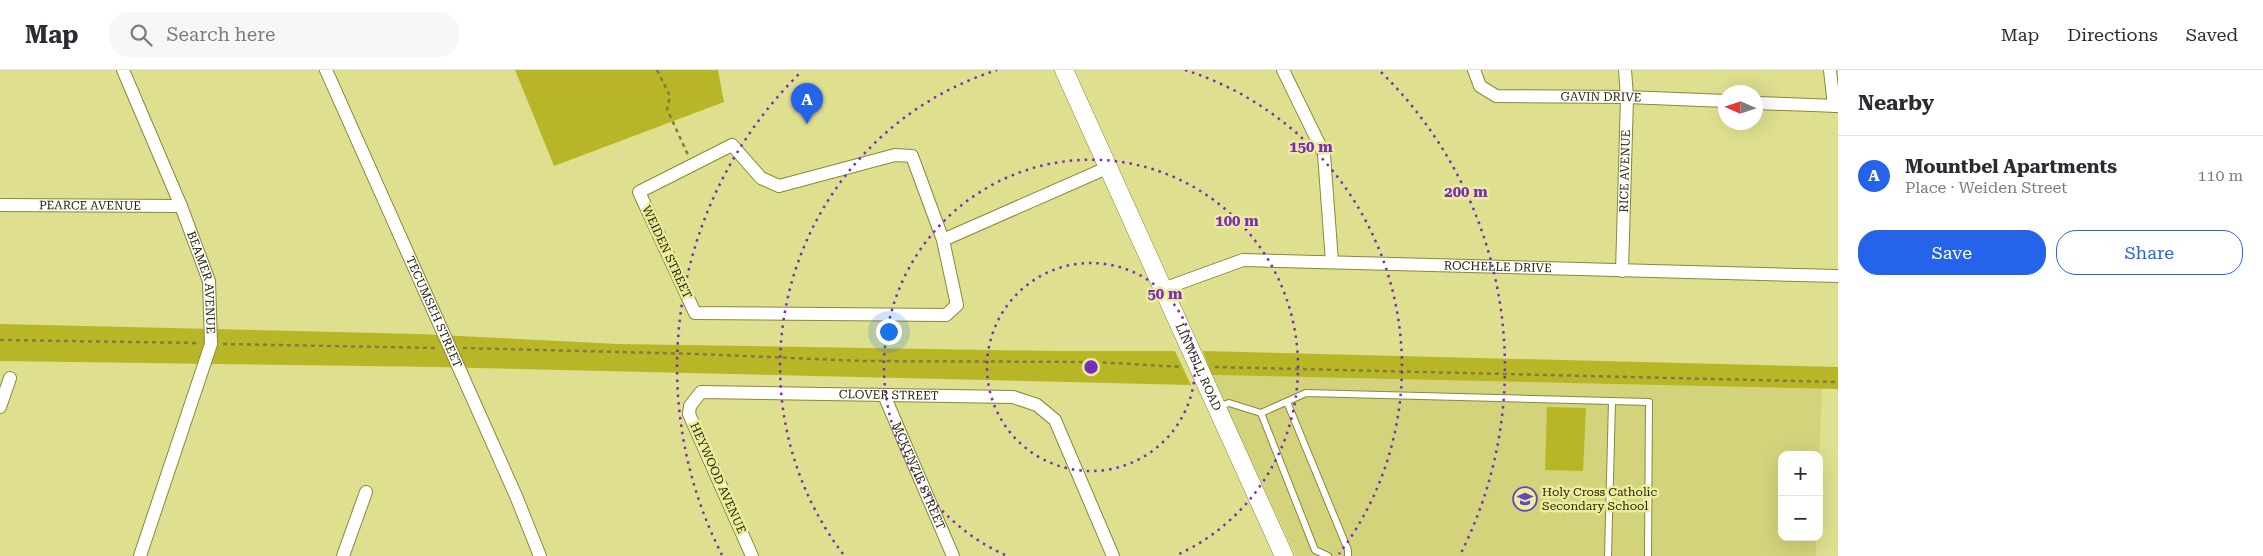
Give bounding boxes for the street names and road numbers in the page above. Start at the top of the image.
street label: GAVIN DRIVE [1561,89,1642,105]
street label: RICE AVENUE [1617,129,1633,213]
street label: PEARCE AVENUE [39,198,141,213]
street label: WEIDEN STREET [639,203,695,301]
street label: BEAMER AVENUE [184,229,218,334]
street label: TECUMSEH STREET [403,254,465,370]
street label: ROCHELLE DRIVE [1444,258,1552,275]
street label: LINWELL ROAD [1173,321,1224,413]
street label: CLOVER STREET [839,387,939,403]
street label: HEYWOOD AVENUE [687,420,749,536]
street label: MCKENZIE STREET [889,420,948,532]

